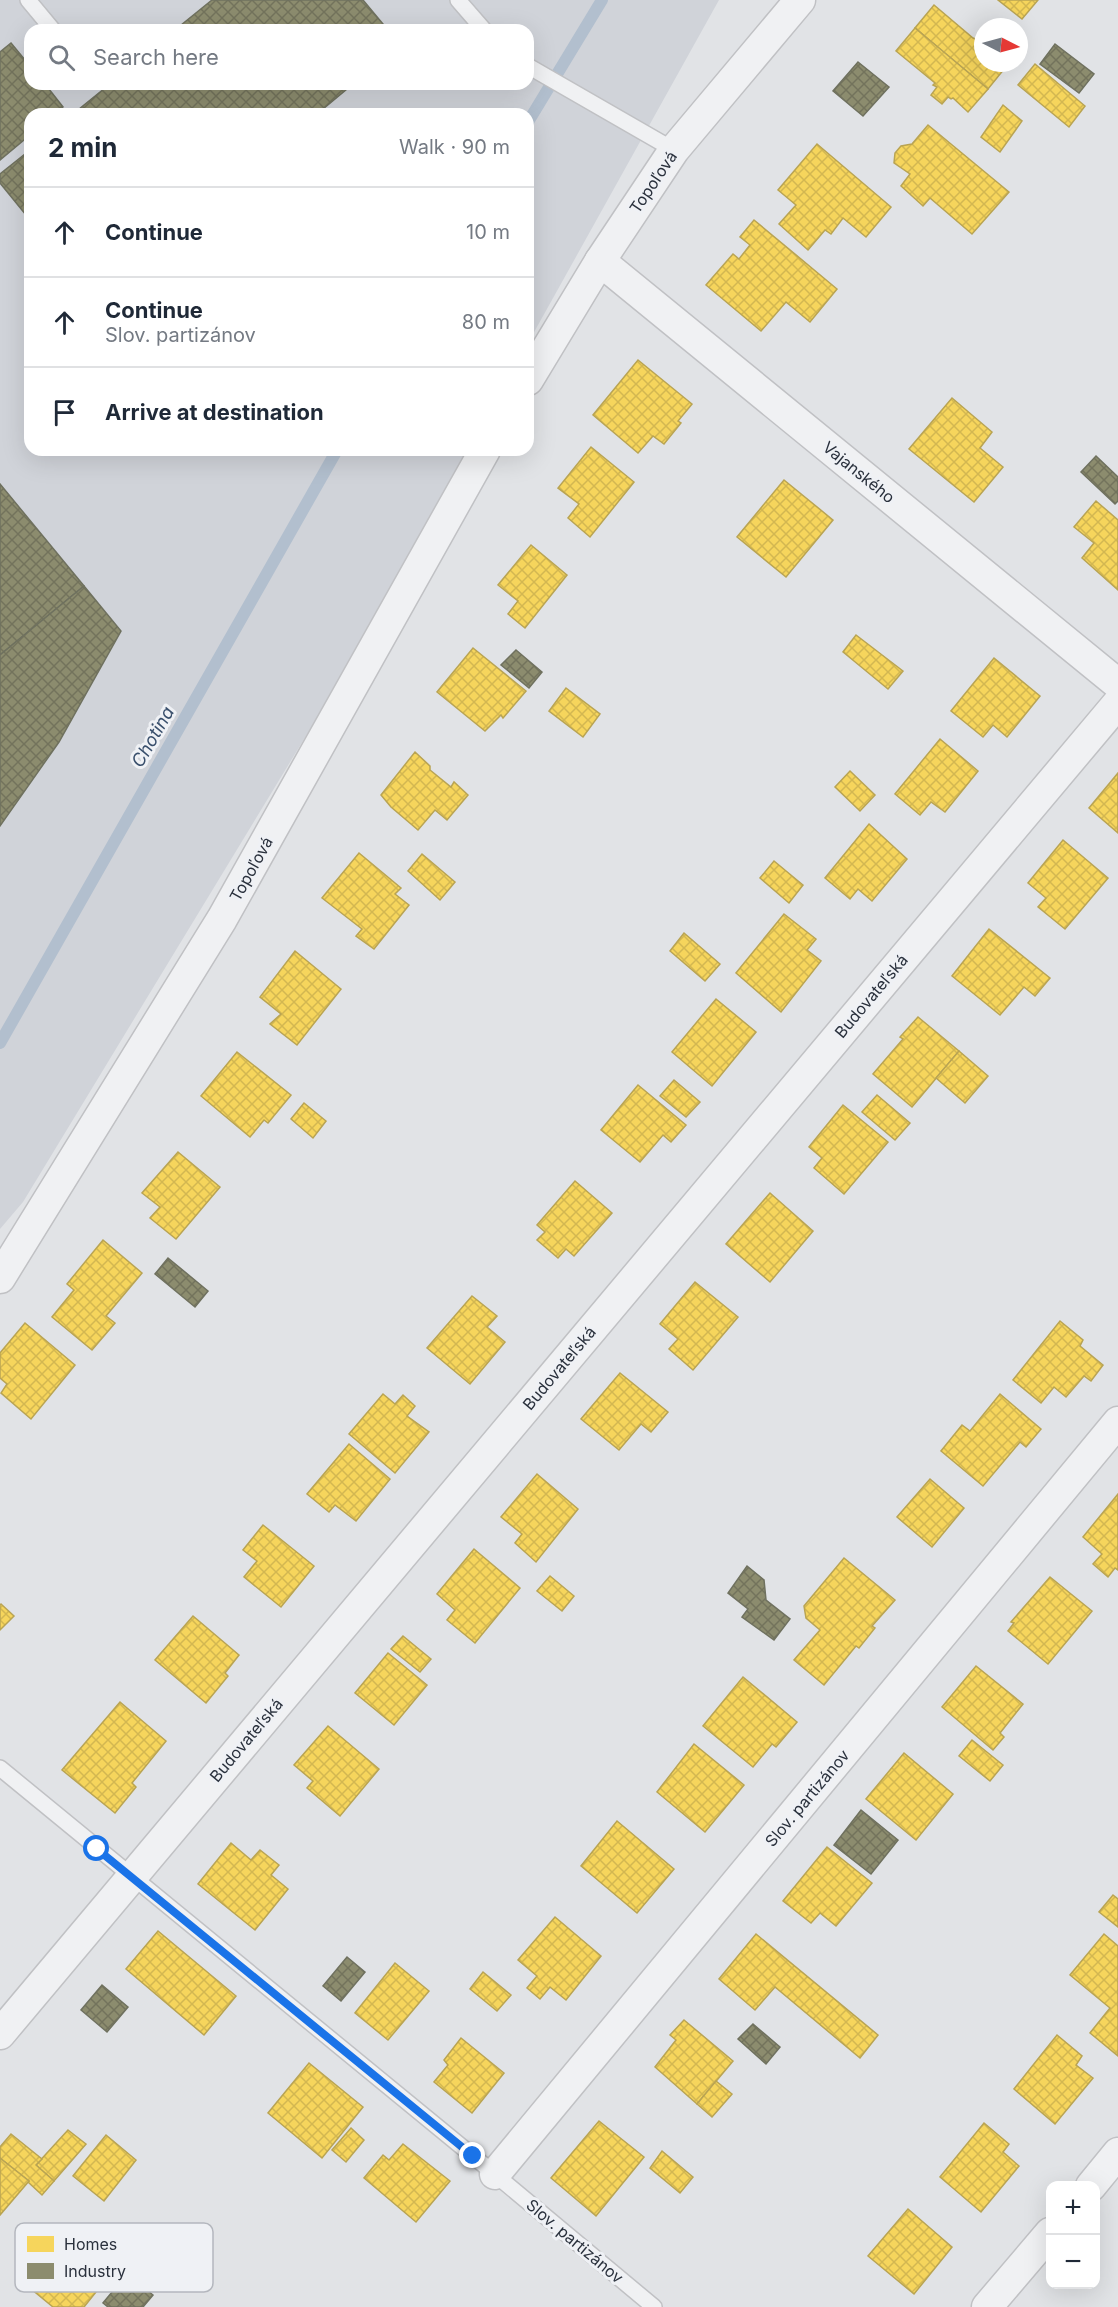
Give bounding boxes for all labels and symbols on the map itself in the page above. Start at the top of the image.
north arrow [974,18,1028,72]
street label: Topoľová [625,147,681,217]
street label: Vajanského [819,437,899,507]
water label: Chotina [127,703,178,771]
street label: Topoľová [225,833,277,905]
street label: Budovateľská [830,950,912,1042]
street label: Budovateľská [518,1322,600,1414]
street label: Budovateľská [205,1694,287,1786]
street label: Slov. partizánov [761,1745,853,1851]
route start [83,1835,109,1861]
route end [459,2142,485,2168]
street label: Slov. partizánov [522,2195,628,2287]
legend [15,2223,213,2292]
text: Homes [64,2234,117,2254]
text: Industry [64,2261,126,2281]

